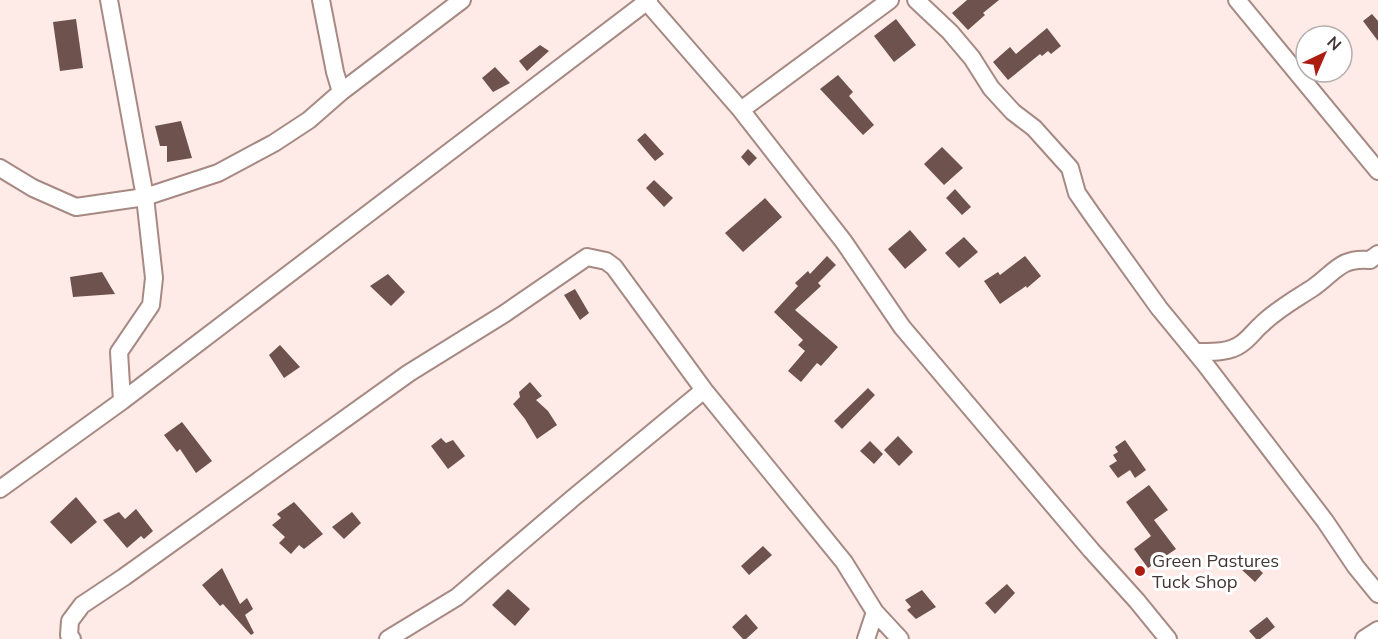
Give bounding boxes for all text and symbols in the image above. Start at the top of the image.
north arrow [1294,24,1354,84]
text: N [1323,32,1346,55]
place label: Green Pastures Tuck Shop [1152,549,1279,593]
marker: Green Pastures Tuck Shop [1133,564,1147,578]

